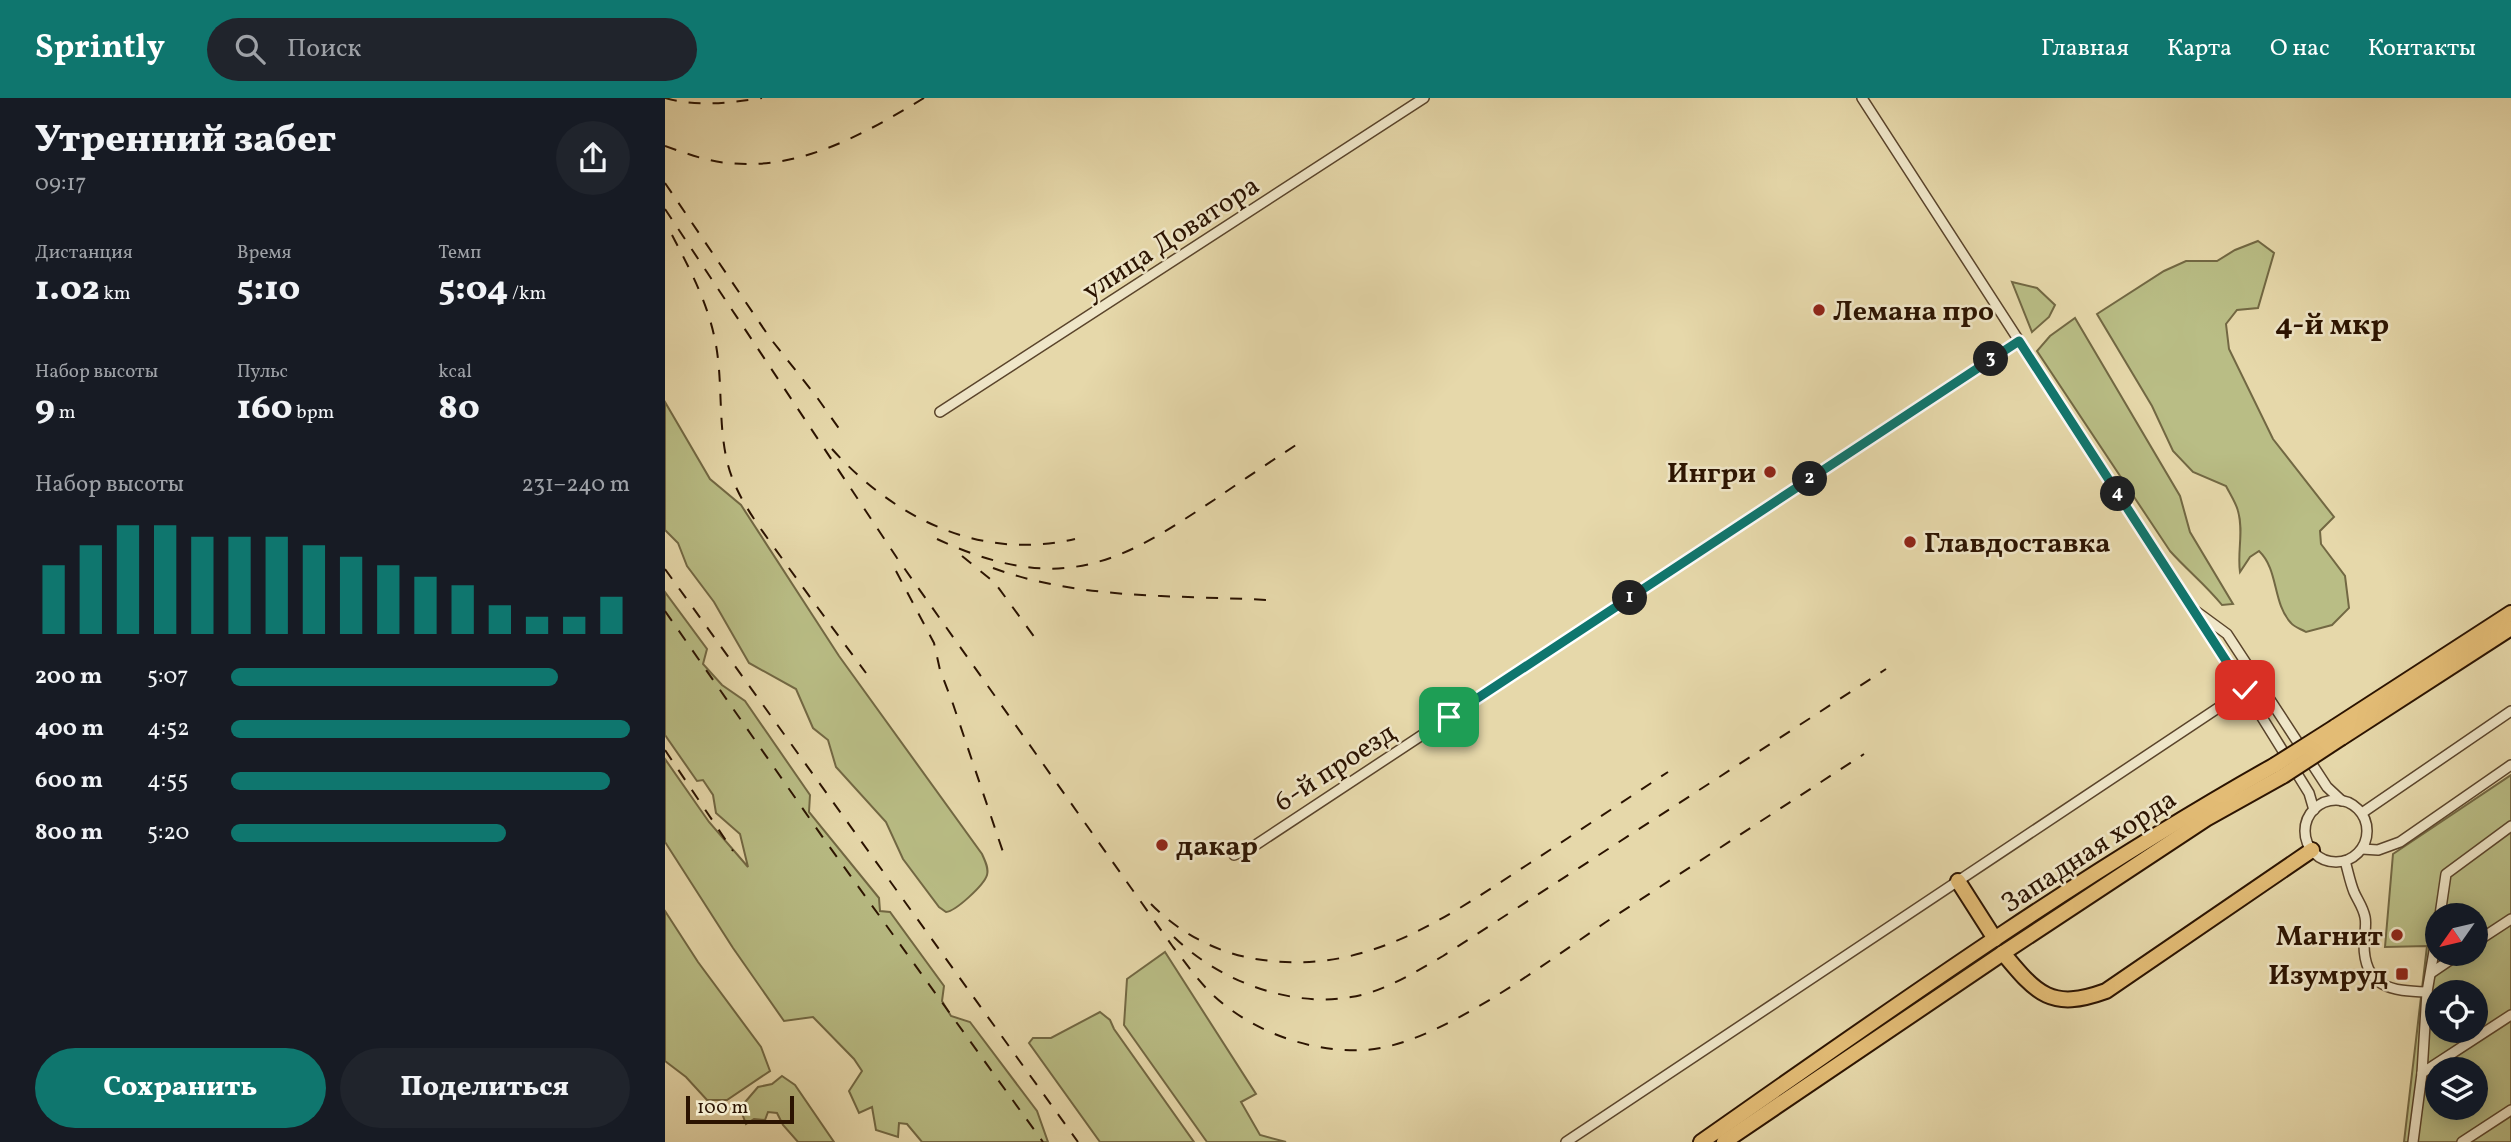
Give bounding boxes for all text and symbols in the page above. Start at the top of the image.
search box [207,18,697,81]
text: Sprintly [35,26,165,72]
icon: search [231,30,269,68]
text: Поиск [287,31,361,67]
text: Главная [2041,32,2129,66]
text: Карта [2167,32,2232,66]
text: О нас [2270,32,2330,66]
text: Контакты [2368,32,2476,66]
text: Утренний забег [35,115,336,168]
button: share [556,121,630,195]
street label: улица Доватора [1075,167,1268,311]
text: 09:17 [35,168,87,200]
text: Дистанция [35,240,133,266]
text: Время [237,240,291,266]
text: Темп [438,240,481,266]
text: 1.02 [35,266,100,314]
text: 5:10 [237,266,300,314]
text: 5:04 [438,266,508,314]
text: km [100,281,131,307]
text: /km [508,281,546,307]
place label: Лемана про [1833,293,1994,332]
marker: Лемана про [1811,302,1827,318]
district label: 4-й мкр [2275,305,2389,347]
pin: 3 [1973,342,2009,376]
text: 3 [1986,345,1995,371]
text: Набор высоты [35,359,158,385]
text: Пульс [237,359,288,385]
text: kcal [438,359,472,385]
text: 9 [35,385,55,433]
text: 160 [237,385,293,433]
text: 80 [438,385,480,433]
text: m [55,400,75,426]
text: bpm [293,400,334,426]
place label: Ингри [1667,455,1756,494]
pin: 2 [1793,462,1827,496]
marker: Ингри [1762,464,1778,480]
text: 2 [1805,465,1814,491]
text: Набор высоты [35,469,184,501]
text: 231–240 m [522,469,630,501]
pin: 4 [2101,476,2135,512]
text: 4 [2112,480,2123,506]
place label: Главдоставка [1924,525,2110,564]
marker: Главдоставка [1902,534,1918,550]
pin: 1 [1613,580,1647,616]
text: 1 [1626,584,1633,610]
pin [2215,660,2275,720]
text: 200 m [35,661,102,693]
text: 5:07 [147,661,188,693]
icon: check [2226,671,2264,709]
pin [1419,687,1479,747]
icon: arrive [1430,698,1468,736]
text: 400 m [35,713,104,745]
text: 4:52 [147,713,190,745]
street label: 6-й проезд [1267,714,1404,822]
text: 600 m [35,765,103,797]
text: 4:55 [147,765,188,797]
street label: Западная хорда [1994,781,2185,923]
text: 800 m [35,817,103,849]
text: 5:20 [147,817,189,849]
place label: дакар [1176,828,1258,867]
marker: дакар [1154,837,1170,853]
north arrow [2425,903,2489,966]
map controls [2425,903,2488,1120]
place label: Магнит [2276,918,2384,957]
marker: Магнит [2389,927,2405,943]
place label: Изумруд [2268,957,2388,996]
marker: Изумруд [2394,966,2410,982]
button: locate [2425,980,2488,1043]
button: Сохранить [35,1048,326,1128]
button: Поделиться [340,1048,630,1128]
button: layers [2425,1057,2488,1120]
scale bar [686,1093,795,1125]
text: 100 m [697,1095,748,1121]

